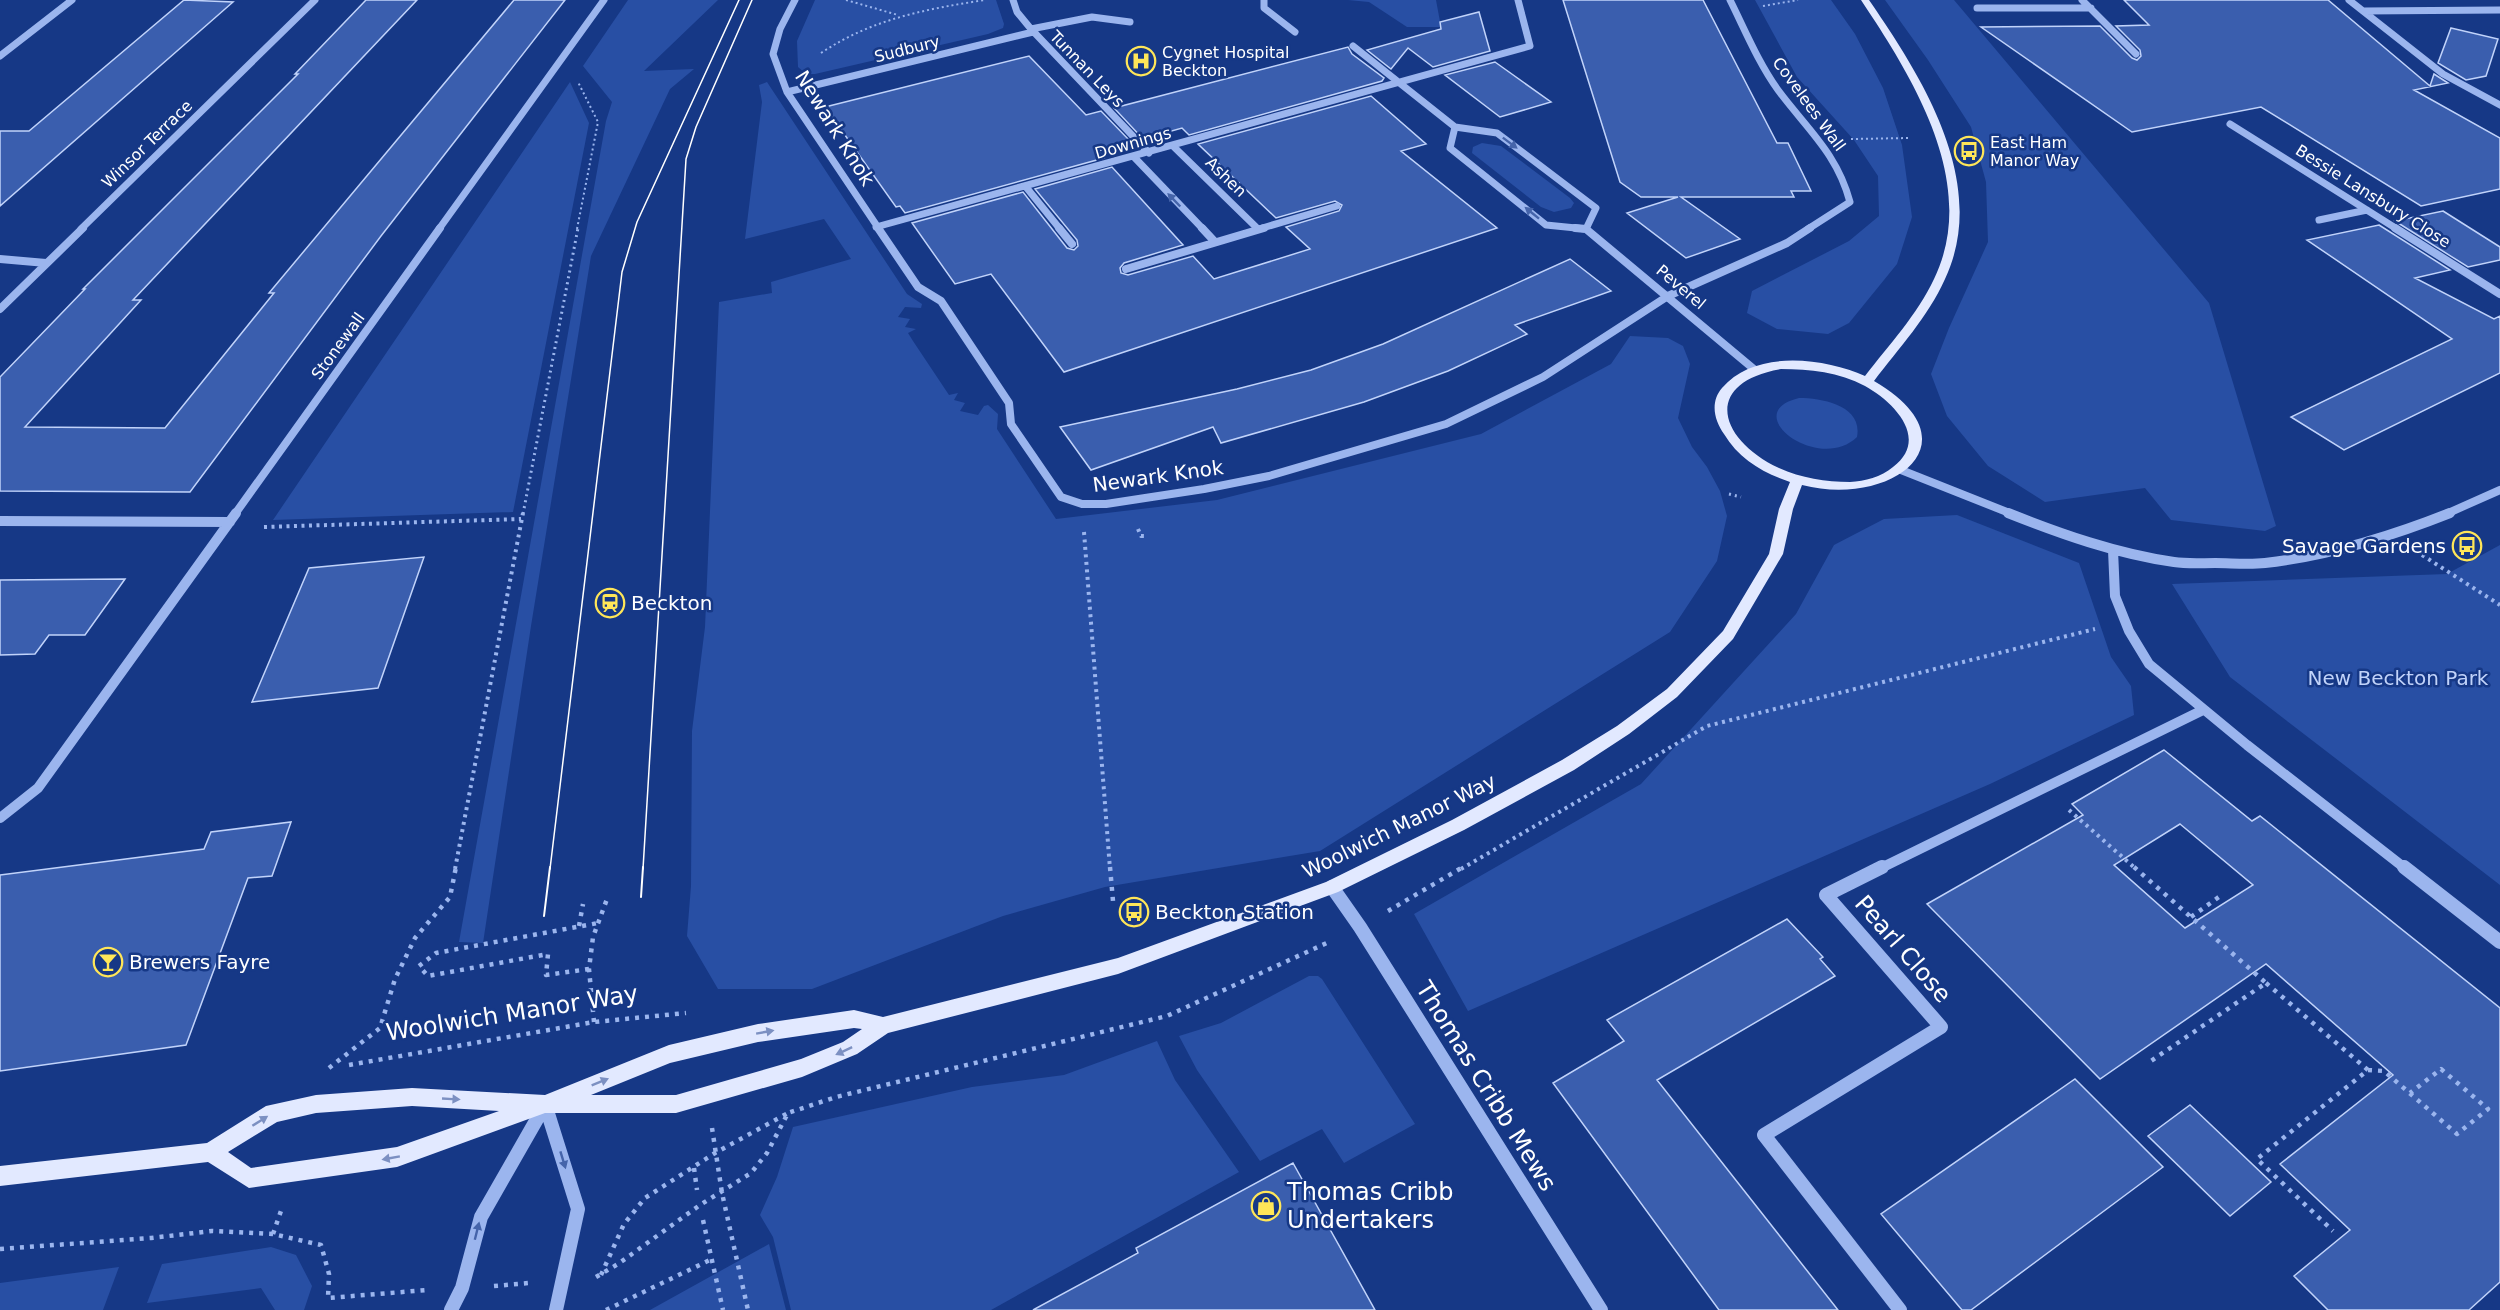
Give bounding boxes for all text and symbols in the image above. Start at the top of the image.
street label: Tunnan Leys [1045,26,1128,111]
street label: Sudbury [872,32,942,66]
place label: Cygnet Hospital Beckton [1162,43,1289,80]
hospital icon: Cygnet Hospital Beckton [1125,45,1157,77]
street label: Covelees Wall [1769,53,1849,155]
street label: Newark Knok [790,66,880,191]
street label: Winsor Terrace [98,96,196,192]
street label: Downings [1093,123,1173,163]
place label: East Ham Manor Way [1990,133,2079,170]
bus stop icon: East Ham Manor Way [1953,135,1985,167]
one-way arrow [1502,136,1517,148]
street label: Bessie Lansbury Close [2292,140,2454,252]
street label: Ashen [1202,153,1250,201]
one-way arrow [1168,194,1182,208]
one-way arrow [1524,207,1540,220]
street label: Peverel [1652,261,1710,313]
street label: Stonewall [307,309,369,383]
street label: Newark Knok [1091,455,1225,497]
bus stop icon: Savage Gardens [2451,530,2483,562]
place label: Savage Gardens [2282,534,2446,558]
station icon: Beckton [594,587,626,619]
place label: Beckton [631,591,712,615]
park label: New Beckton Park [2308,666,2489,690]
street label: Woolwich Manor Way [1298,769,1500,883]
street label: Pearl Close [1849,890,1957,1008]
bus stop icon: Beckton Station [1118,896,1150,928]
place label: Beckton Station [1155,900,1314,924]
bar icon: Brewers Fayre [92,946,124,978]
place label: Brewers Fayre [129,950,270,974]
street label: Thomas Cribb Mews [1410,975,1562,1196]
street label: Woolwich Manor Way [384,979,640,1047]
one-way arrow [755,1027,774,1036]
one-way arrow [836,1046,853,1055]
one-way arrow [591,1077,609,1087]
one-way arrow [442,1094,461,1104]
one-way arrow [252,1116,268,1127]
one-way arrow [559,1151,568,1169]
one-way arrow [381,1153,400,1162]
place label: Thomas Cribb Undertakers [1286,1178,1454,1234]
shop icon: Thomas Cribb Undertakers [1250,1190,1282,1222]
one-way arrow [473,1222,482,1240]

